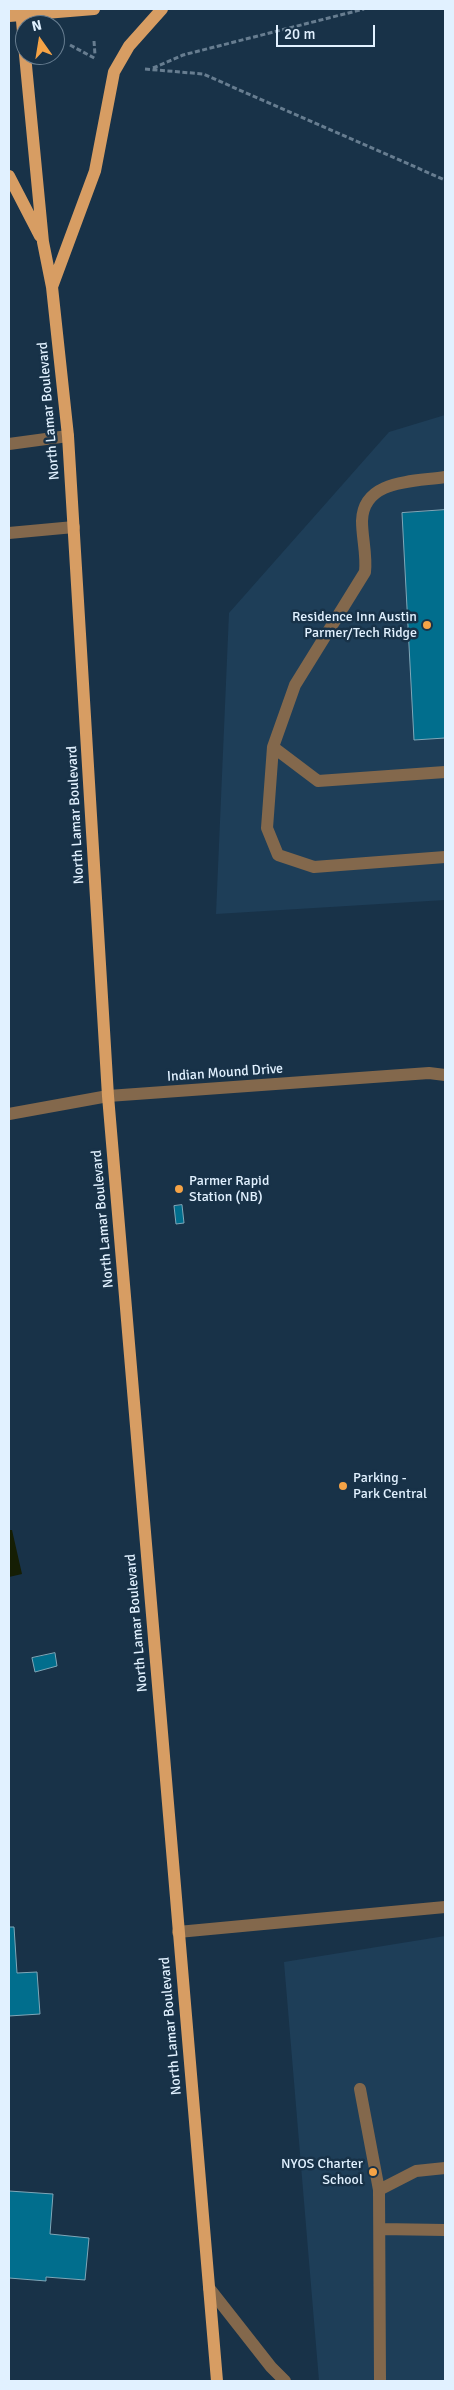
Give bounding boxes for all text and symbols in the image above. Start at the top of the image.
north arrow [15,15,65,65]
scale bar [279,15,378,47]
text: N [30,16,43,35]
text: 20 m [284,25,315,43]
street label: North Lamar Boulevard [35,341,63,481]
place label: Residence Inn Austin Parmer/Tech Ridge [292,609,417,642]
marker: Residence Inn Austin Parmer/Tech Ridge [421,619,433,631]
street label: North Lamar Boulevard [64,745,88,885]
street label: Indian Mound Drive [166,1061,284,1085]
street label: North Lamar Boulevard [89,1149,117,1289]
place label: Parmer Rapid Station (NB) [189,1173,269,1206]
marker: Parmer Rapid Station (NB) [173,1183,185,1195]
place label: Parking - Park Central [353,1470,427,1502]
marker: Parking - Park Central [337,1480,349,1492]
street label: North Lamar Boulevard [123,1553,151,1693]
street label: North Lamar Boulevard [157,1956,185,2096]
place label: NYOS Charter School [281,2156,363,2188]
marker: NYOS Charter School [367,2166,379,2178]

